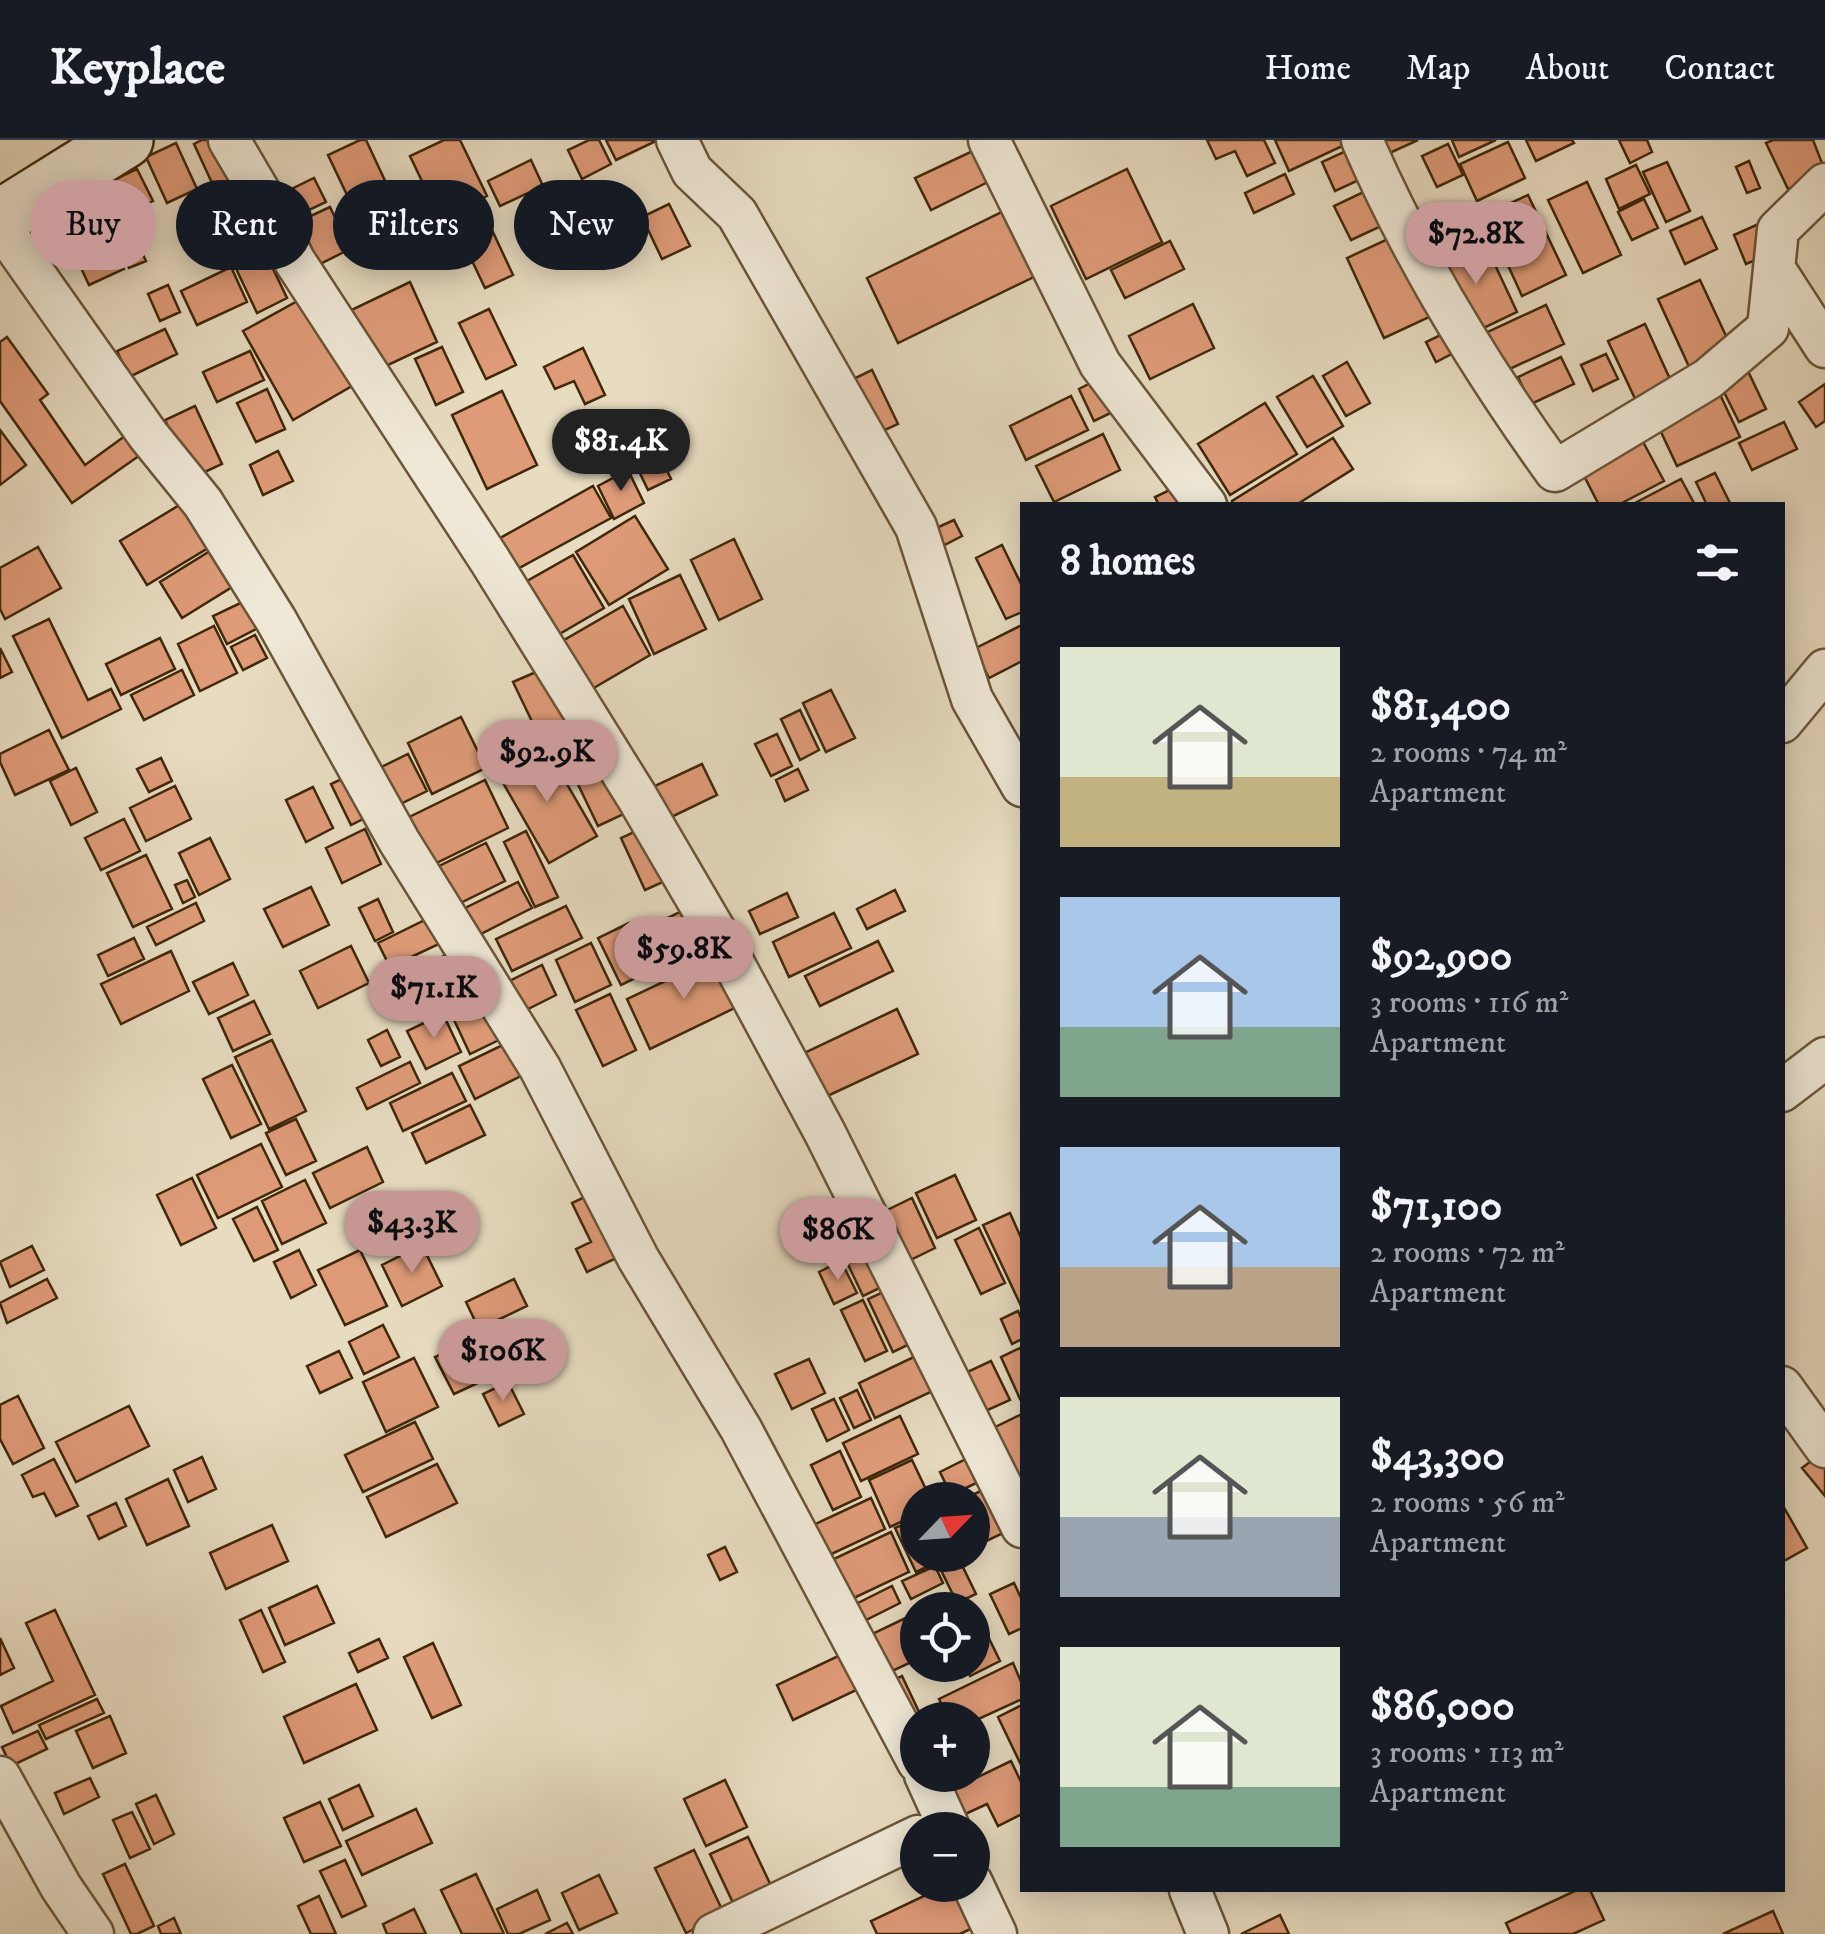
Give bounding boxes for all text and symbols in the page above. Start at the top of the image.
text: Keyplace [50,39,225,99]
text: Home [1264,47,1351,91]
text: Map [1406,47,1470,91]
text: About [1525,47,1609,91]
text: Contact [1664,47,1775,91]
chip: Buy [30,180,156,270]
chip: Rent [176,180,313,270]
chip: Filters [333,180,494,270]
chip: New [514,180,649,270]
pin: $72.8K [1395,202,1557,287]
text: $72.8K [1428,214,1524,254]
pin: $81.4K [540,409,702,494]
text: $81.4K [574,421,668,461]
icon: filters [1690,535,1745,590]
text: 8 homes [1060,536,1195,588]
text: $81,400 [1370,681,1511,733]
icon: home [1140,687,1260,807]
pin: $92.9K [466,720,628,805]
text: $92.9K [499,732,595,772]
text: 2 rooms · 74 m² [1370,733,1567,773]
text: Apartment [1370,773,1506,813]
pin: $59.8K [603,917,765,1002]
text: $59.8K [636,929,732,969]
text: $92,900 [1370,931,1512,983]
icon: home [1140,937,1260,1057]
pin: $71.1K [353,956,515,1041]
text: $71.1K [390,968,478,1008]
text: 3 rooms · 116 m² [1370,983,1568,1023]
text: Apartment [1370,1023,1506,1063]
text: $71,100 [1370,1181,1502,1233]
icon: home [1140,1187,1260,1307]
pin: $43.3K [331,1191,493,1276]
pin: $86K [779,1198,897,1283]
text: $43.3K [367,1203,457,1243]
text: $86K [802,1210,874,1250]
text: 2 rooms · 72 m² [1370,1233,1565,1273]
text: Apartment [1370,1273,1506,1313]
pin: $106K [433,1319,573,1404]
text: $106K [460,1331,546,1371]
text: $43,300 [1370,1431,1505,1483]
icon: home [1140,1437,1260,1557]
north arrow [900,1482,990,1572]
map controls [900,1482,990,1902]
text: 2 rooms · 56 m² [1370,1483,1565,1523]
text: Apartment [1370,1523,1506,1563]
button: locate [900,1592,990,1682]
text: $86,000 [1370,1681,1515,1733]
icon: home [1140,1687,1260,1807]
button: + [900,1702,990,1792]
text: 3 rooms · 113 m² [1370,1733,1564,1773]
text: Apartment [1370,1773,1506,1813]
button: − [900,1812,990,1902]

